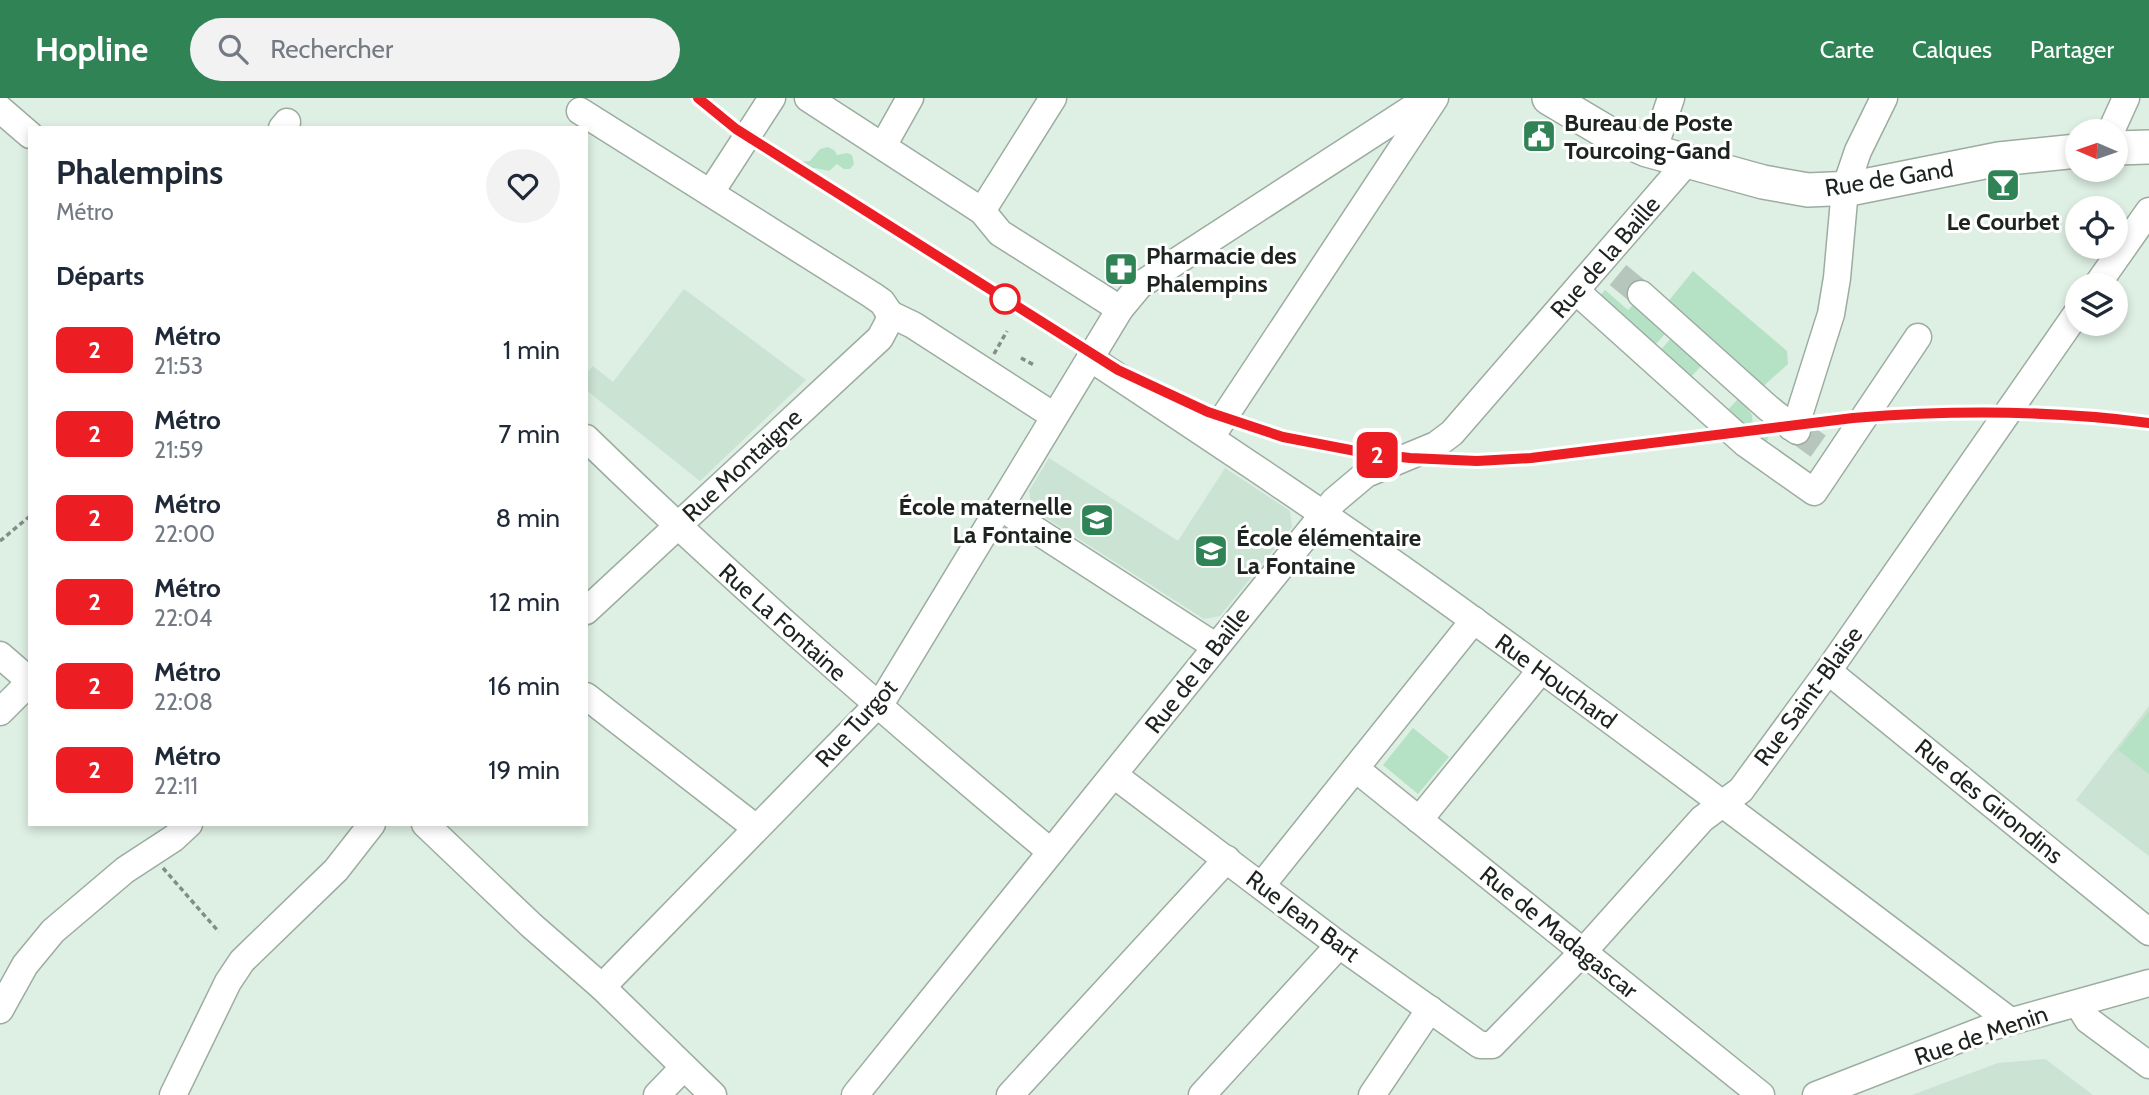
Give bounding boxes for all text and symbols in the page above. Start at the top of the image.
search box [190,18,680,81]
text: Hopline [35,29,148,69]
icon: search [214,30,252,68]
text: Rechercher [270,33,393,65]
text: Carte [1820,35,1874,64]
text: Calques [1912,35,1992,64]
text: Partager [2030,35,2114,64]
place label: Bureau de Poste Tourcoing-Gand [1564,108,1733,165]
public building icon: Bureau de Poste Tourcoing-Gand [1520,117,1558,155]
north arrow [2065,119,2128,182]
map controls [2065,119,2128,336]
button: heart [486,149,560,223]
text: Phalempins [56,152,223,192]
street label: Rue de Gand [1823,154,1955,202]
bar icon: Le Courbet [1984,166,2022,204]
street label: Rue de la Baille [1544,190,1666,324]
button: locate [2065,196,2128,259]
text: Métro [56,198,114,226]
place label: Le Courbet [1946,207,2060,236]
place label: Pharmacie des Phalempins [1146,241,1297,298]
pharmacy icon: Pharmacie des Phalempins [1102,250,1140,288]
text: Départs [56,260,144,292]
button: layers [2065,273,2128,336]
unlabelled marker [990,284,1020,314]
text: Métro [154,320,221,352]
text: 1 min [503,334,560,366]
text: 2 [88,335,101,364]
text: 21:53 [154,352,203,380]
street label: Rue Montaigne [676,402,808,528]
text: Métro [154,404,221,436]
text: 7 min [498,418,560,450]
text: 2 [88,419,101,448]
line badge: 2 [1354,432,1400,478]
text: 21:59 [154,436,204,464]
text: 2 [1371,440,1383,469]
text: Métro [154,488,221,520]
place label: École maternelle La Fontaine [899,492,1072,549]
school or university icon: École maternelle La Fontaine [1078,501,1116,539]
text: 8 min [496,502,560,534]
text: 2 [88,503,101,532]
text: 22:00 [154,520,215,548]
place label: École élémentaire La Fontaine [1236,523,1421,580]
school or university icon: École élémentaire La Fontaine [1192,532,1230,570]
street label: Rue La Fontaine [713,557,853,687]
text: Métro [154,572,221,604]
text: 12 min [489,586,560,618]
text: 2 [88,587,101,616]
street label: Rue de la Baille [1139,601,1255,739]
text: 22:04 [154,604,212,632]
street label: Rue Saint-Blaise [1748,621,1868,771]
street label: Rue Houchard [1490,627,1622,735]
text: Métro [154,656,221,688]
text: 16 min [488,670,560,702]
text: 2 [88,671,101,700]
street label: Rue Turgot [809,673,903,773]
text: 22:08 [154,688,213,716]
street label: Rue des Girondins [1909,732,2069,870]
text: Métro [154,740,221,772]
text: 19 min [488,754,560,786]
text: 2 [88,755,101,784]
text: 22:11 [154,772,198,800]
street label: Rue de Madagascar [1474,860,1644,1005]
street label: Rue Jean Bart [1241,864,1365,968]
street label: Rue de Menin [1911,999,2051,1071]

